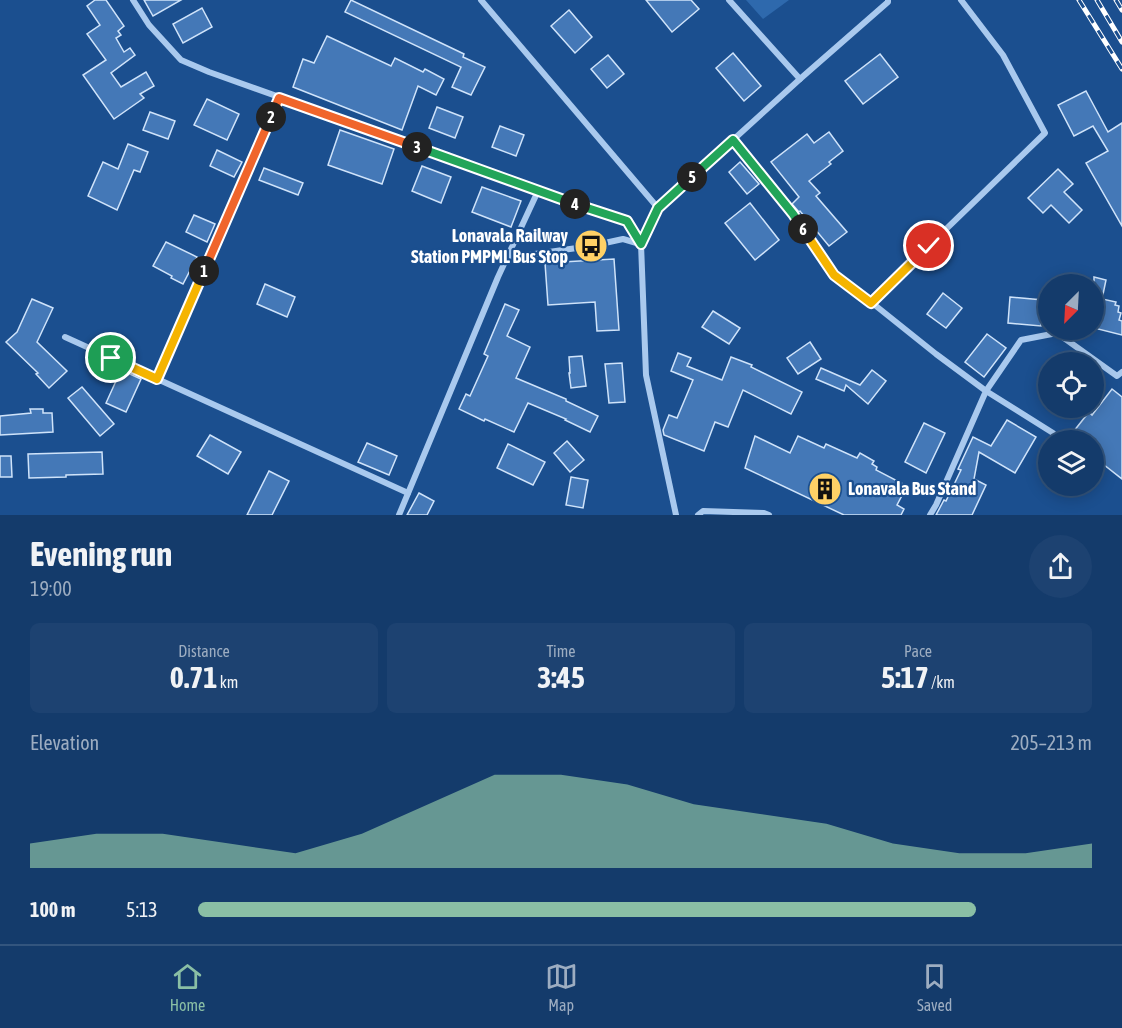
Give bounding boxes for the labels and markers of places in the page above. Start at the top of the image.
pin: 2 [256,102,286,132]
pin: 3 [402,132,432,162]
pin: 5 [677,162,707,192]
pin: 4 [560,189,590,219]
pin: 6 [788,214,818,244]
pin [903,220,954,271]
place label: Lonavala Railway Station PMPML Bus Stop [411,225,569,267]
bus stop icon: Lonavala Railway Station PMPML Bus Stop [573,228,609,264]
pin: 1 [189,256,219,286]
pin [85,332,136,383]
building icon: Lonavala Bus Stand [807,471,843,507]
place label: Lonavala Bus Stand [848,478,976,499]

